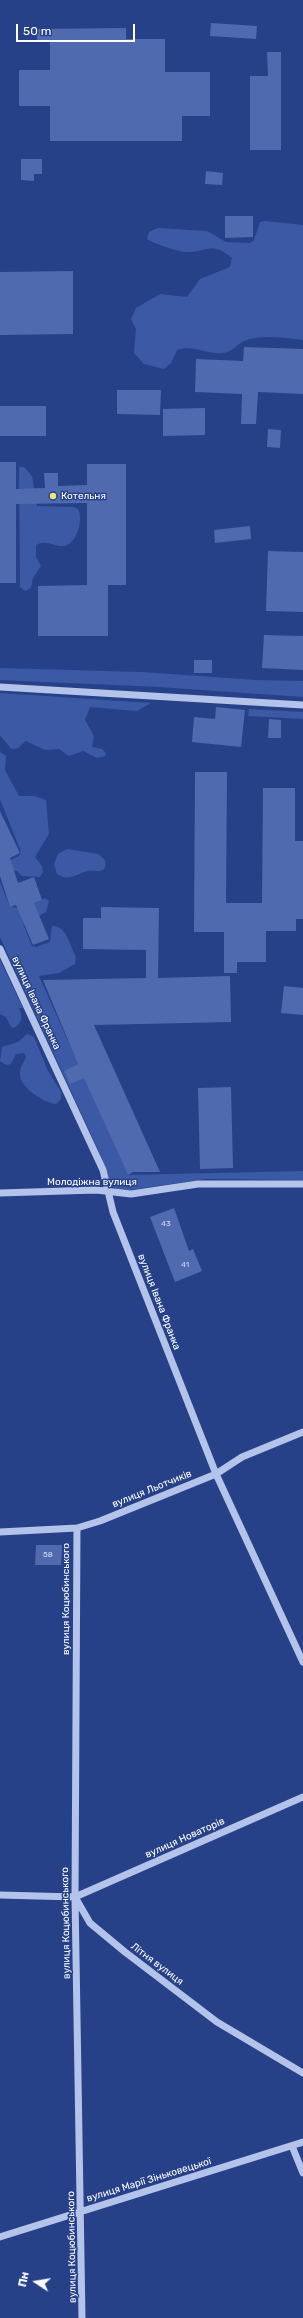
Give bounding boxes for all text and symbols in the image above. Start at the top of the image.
scale bar [18,16,137,42]
text: 50 m [23,24,51,38]
place label: Котельня [61,490,106,502]
marker: Котельня [48,491,58,501]
street label: вулиця Івана Франка [9,954,63,1052]
street label: Молодіжна вулиця [47,1176,137,1188]
house number: 43 [161,1219,171,1229]
street label: вулиця Івана Франка [135,1252,183,1352]
house number: 41 [181,1260,189,1270]
street label: вулиця Льотчиків [111,1468,193,1510]
street label: вулиця Коцюбинського [60,1543,72,1655]
house number: 58 [43,1550,53,1560]
street label: вулиця Новаторів [143,1815,227,1861]
street label: вулиця Коцюбинського [59,1867,73,1979]
street label: Літня вулиця [128,1940,186,1988]
street label: вулиця Марії Зіньковецької [85,2155,213,2205]
street label: вулиця Коцюбинського [65,2191,79,2303]
north arrow [16,2262,56,2302]
text: Пн [16,2271,32,2288]

